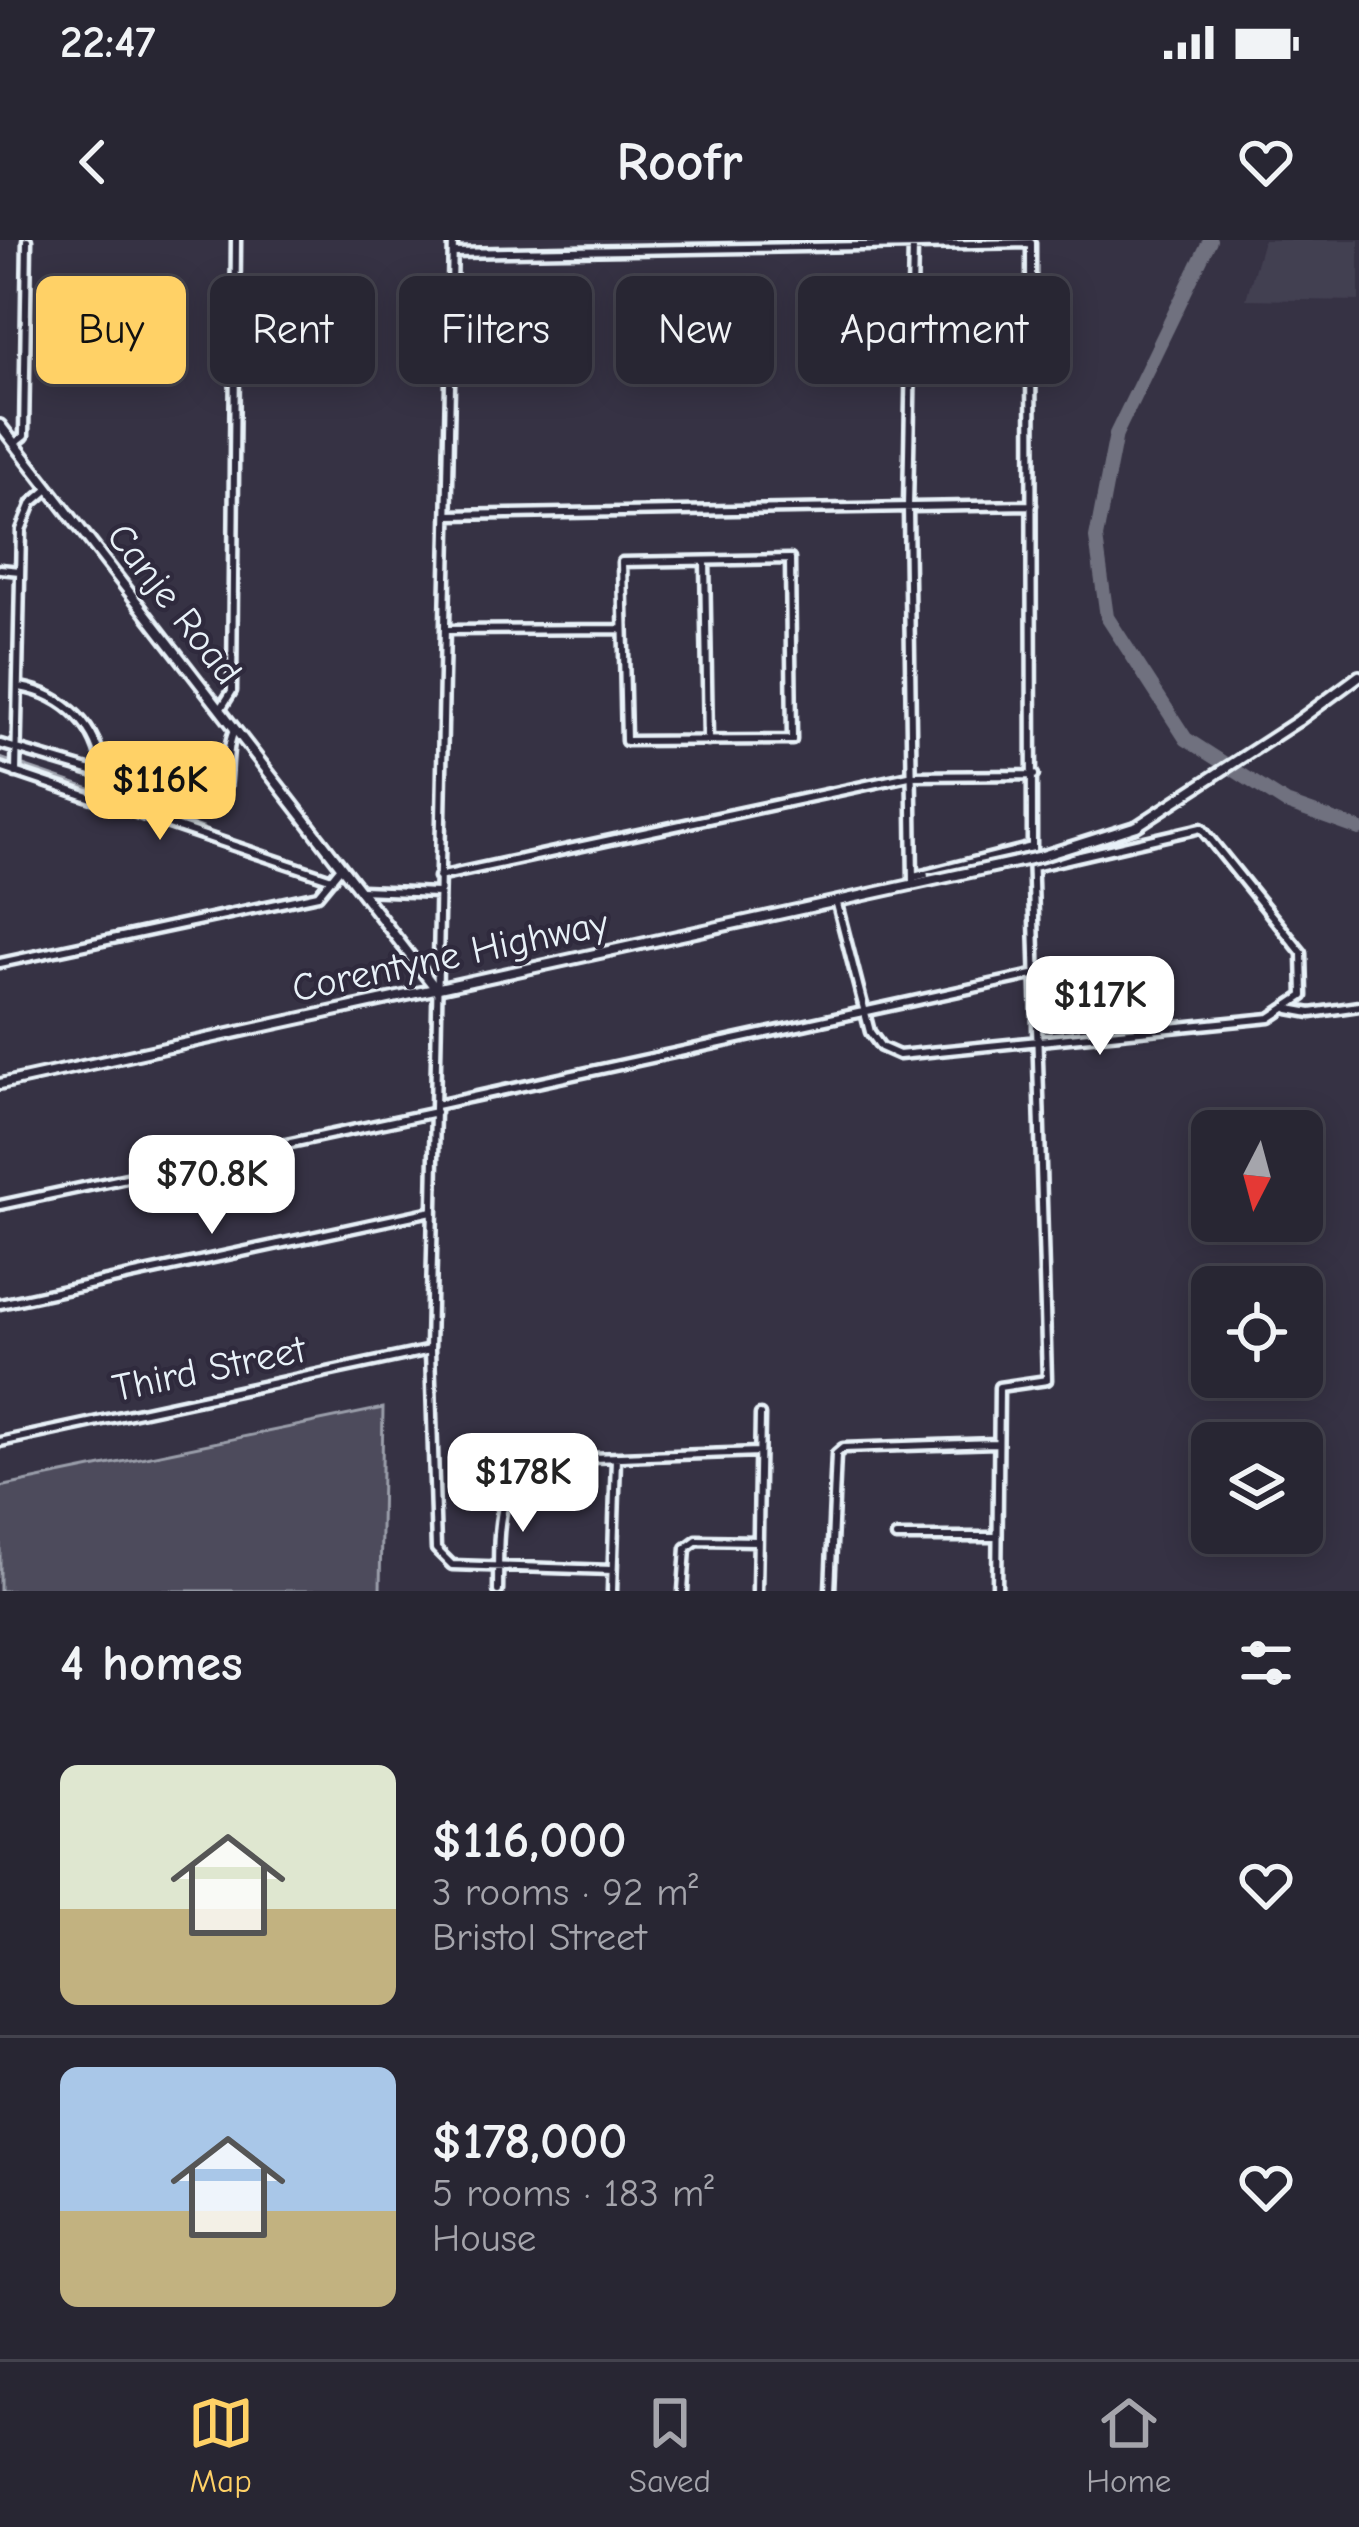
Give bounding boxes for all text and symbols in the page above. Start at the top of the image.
text: 22:47 [60,16,156,68]
icon: back [60,129,126,195]
icon: heart [1233,129,1299,195]
text: Roofr [616,131,743,194]
chip: Buy [36,276,186,384]
chip: Rent [210,276,375,384]
chip: Filters [399,276,592,384]
chip: New [616,276,774,384]
chip: Apartment [798,276,1070,384]
street label: Canje Road [97,515,251,693]
pin: $116K [76,741,244,843]
text: $116K [112,757,208,802]
street label: Corentyne Highway [288,900,613,1011]
pin: $117K [1016,956,1184,1058]
text: $117K [1053,972,1147,1017]
north arrow [1191,1110,1323,1242]
map controls [1191,1110,1323,1554]
pin: $70.8K [114,1135,310,1237]
text: $70.8K [156,1151,268,1196]
button: locate [1191,1266,1323,1398]
street label: Third Street [109,1326,311,1411]
button: layers [1191,1422,1323,1554]
pin: $178K [439,1433,607,1535]
text: $178K [474,1449,572,1494]
icon: filters [1233,1630,1299,1696]
text: 4 homes [60,1634,243,1693]
text: $116,000 [432,1811,627,1870]
icon: home [156,1813,300,1957]
icon: heart [1233,1852,1299,1918]
text: 3 rooms · 92 m² [432,1870,698,1915]
text: Bristol Street [432,1915,647,1960]
text: $178,000 [432,2112,628,2171]
icon: home [156,2115,300,2259]
icon: heart [1233,2154,1299,2220]
text: 5 rooms · 183 m² [432,2171,714,2216]
text: House [432,2216,536,2261]
tab: Map [188,2390,254,2500]
tab: Saved [629,2390,711,2500]
tab: Home [1086,2390,1171,2500]

